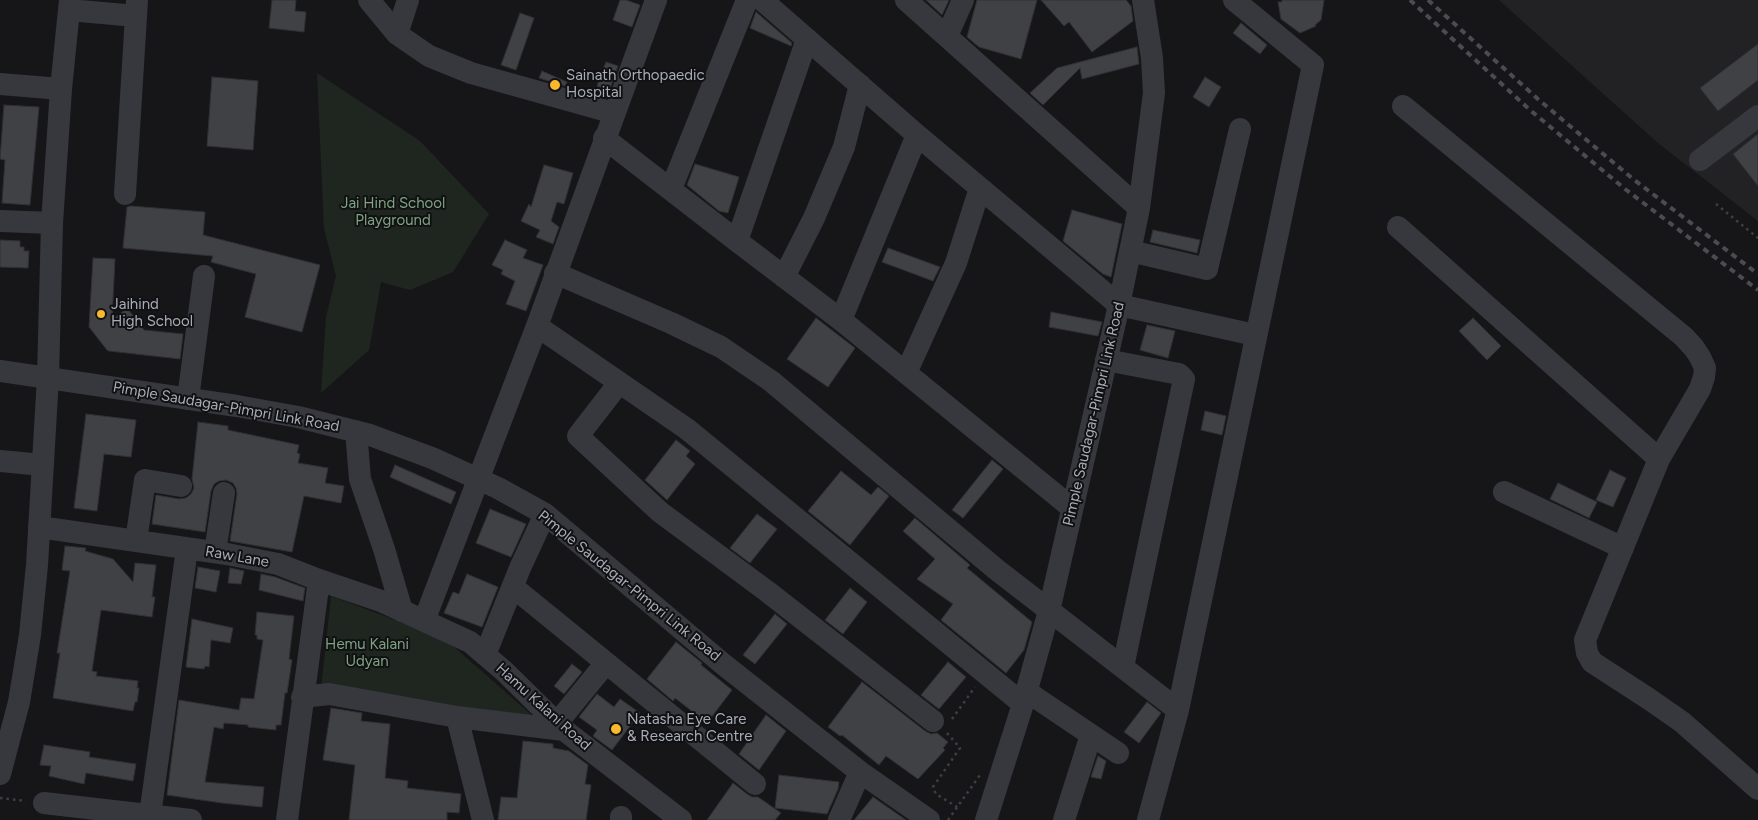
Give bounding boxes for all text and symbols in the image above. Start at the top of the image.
place label: Sainath Orthopaedic Hospital [566,67,705,102]
marker: Sainath Orthopaedic Hospital [548,78,562,92]
park label: Jai Hind School Playground [341,195,445,230]
place label: Jaihind High School [111,296,193,331]
street label: Pimple Saudagar-Pimpri Link Road [1059,300,1129,528]
marker: Jaihind High School [95,308,107,320]
street label: Pimple Saudagar-Pimpri Link Road [111,378,341,436]
street label: Pimple Saudagar-Pimpri Link Road [534,507,724,665]
street label: Raw Lane [204,543,270,571]
park label: Hemu Kalani Udyan [325,636,409,671]
street label: Hamu Kalani Road [492,660,594,754]
place label: Natasha Eye Care & Research Centre [627,711,752,746]
marker: Natasha Eye Care & Research Centre [609,722,623,736]

